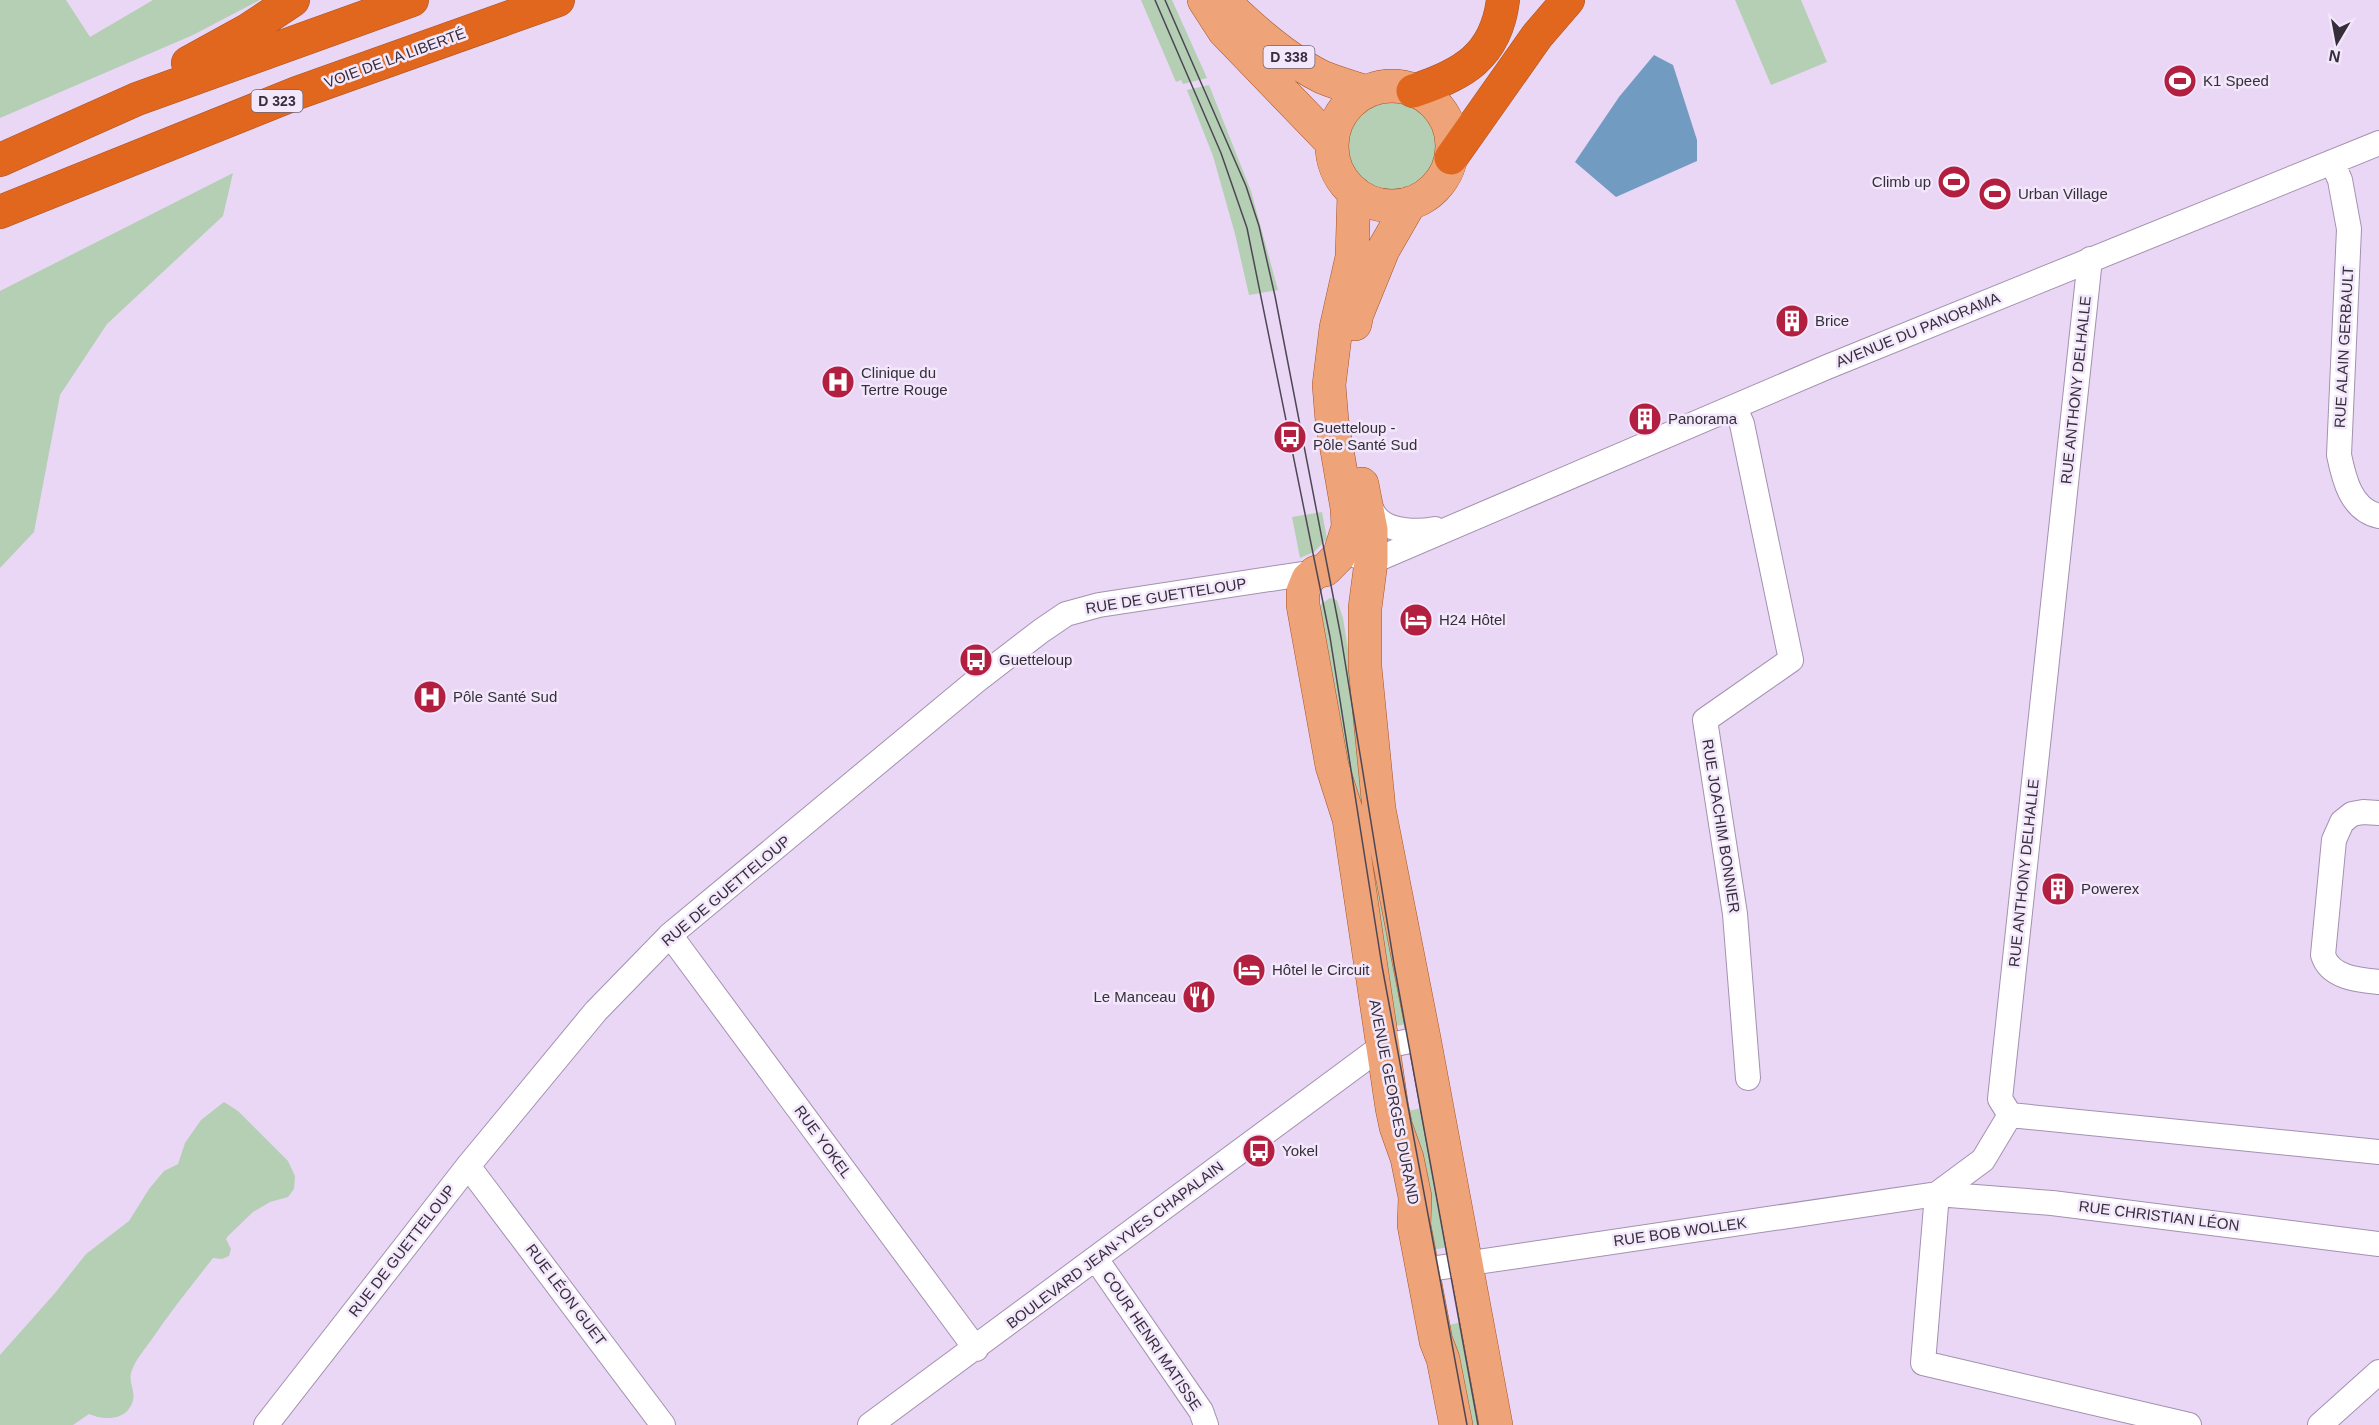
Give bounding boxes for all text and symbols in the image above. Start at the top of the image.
north arrow [2307,12,2367,72]
street label: VOIE DE LA LIBERTÉ [322,24,468,91]
road number: D 338 [1264,46,1314,68]
text: N [2327,47,2342,66]
sports icon: K1 Speed [2162,63,2198,99]
place label: K1 Speed [2203,72,2269,89]
road number: D 323 [252,90,302,112]
sports icon: Climb up [1936,164,1972,200]
place label: Climb up [1872,173,1931,190]
sports icon: Urban Village [1977,176,2013,212]
place label: Urban Village [2018,185,2108,202]
street label: RUE ALAIN GERBAULT [2331,265,2356,428]
street label: AVENUE DU PANORAMA [1833,289,2002,370]
street label: RUE ANTHONY DELHALLE [2057,295,2094,485]
building icon: Brice [1774,303,1810,339]
place label: Brice [1815,312,1849,329]
hospital icon: Clinique du Tertre Rouge [820,364,856,400]
place label: Clinique du Tertre Rouge [861,364,948,398]
building icon: Panorama [1627,401,1663,437]
place label: Panorama [1668,410,1738,427]
bus stop icon: Guetteloup - Pôle Santé Sud [1272,419,1308,455]
place label: Guetteloup - Pôle Santé Sud [1313,419,1417,453]
street label: RUE DE GUETTELOUP [1084,574,1248,617]
hotel icon: H24 Hôtel [1398,602,1434,638]
place label: H24 Hôtel [1439,611,1506,628]
bus stop icon: Guetteloup [958,642,994,678]
place label: Guetteloup [999,651,1072,668]
hospital icon: Pôle Santé Sud [412,679,448,715]
place label: Pôle Santé Sud [453,688,557,705]
street label: RUE JOACHIM BONNIER [1699,738,1744,914]
street label: RUE ANTHONY DELHALLE [2005,778,2042,968]
street label: RUE DE GUETTELOUP [658,832,793,949]
building icon: Powerex [2040,871,2076,907]
place label: Powerex [2081,880,2140,897]
hotel icon: Hôtel le Circuit [1231,952,1267,988]
place label: Hôtel le Circuit [1272,961,1370,978]
restaurant icon: Le Manceau [1181,979,1217,1015]
place label: Le Manceau [1093,988,1176,1005]
street label: AVENUE GEORGES DURAND [1366,998,1423,1206]
street label: RUE YOKEL [791,1102,855,1181]
bus stop icon: Yokel [1241,1133,1277,1169]
place label: Yokel [1282,1142,1318,1159]
street label: BOULEVARD JEAN-YVES CHAPALAIN [1003,1157,1226,1332]
street label: RUE DE GUETTELOUP [345,1181,458,1320]
street label: RUE CHRISTIAN LÉON [2078,1197,2240,1234]
street label: RUE BOB WOLLEK [1612,1214,1748,1249]
street label: RUE LÉON GUET [523,1241,610,1349]
street label: COUR HENRI MATISSE [1100,1268,1205,1413]

